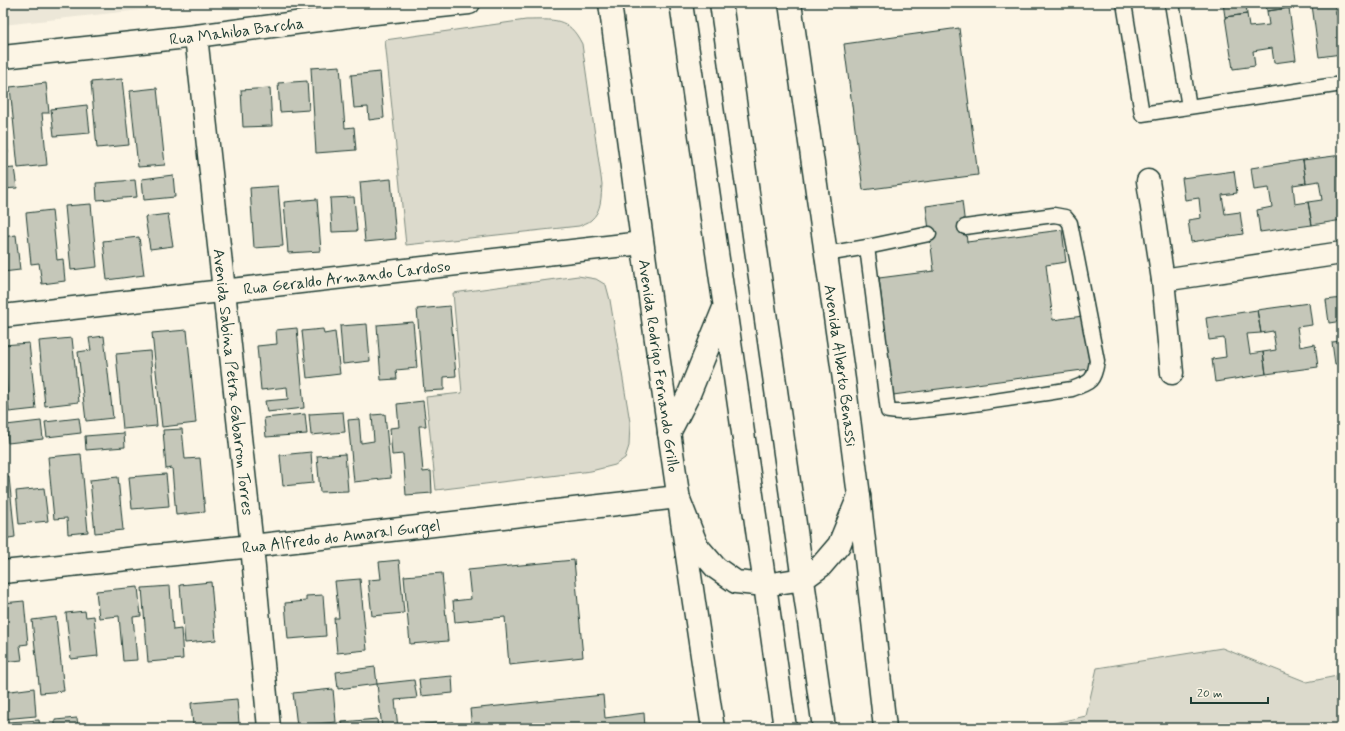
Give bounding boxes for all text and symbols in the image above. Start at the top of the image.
street label: Rua Mahiba Barcha [168,13,305,51]
street label: Avenida Sabina Petra Gabarron Torres [207,248,258,517]
street label: Rua Geraldo Armando Cardoso [242,256,452,300]
street label: Avenida Rodrigo Fernando Grillo [633,258,684,474]
street label: Avenida Alberto Benassi [818,283,862,448]
street label: Rua Alfredo do Amaral Gurgel [241,515,442,559]
scale bar [1191,679,1268,705]
text: 20 m [1197,686,1223,702]

